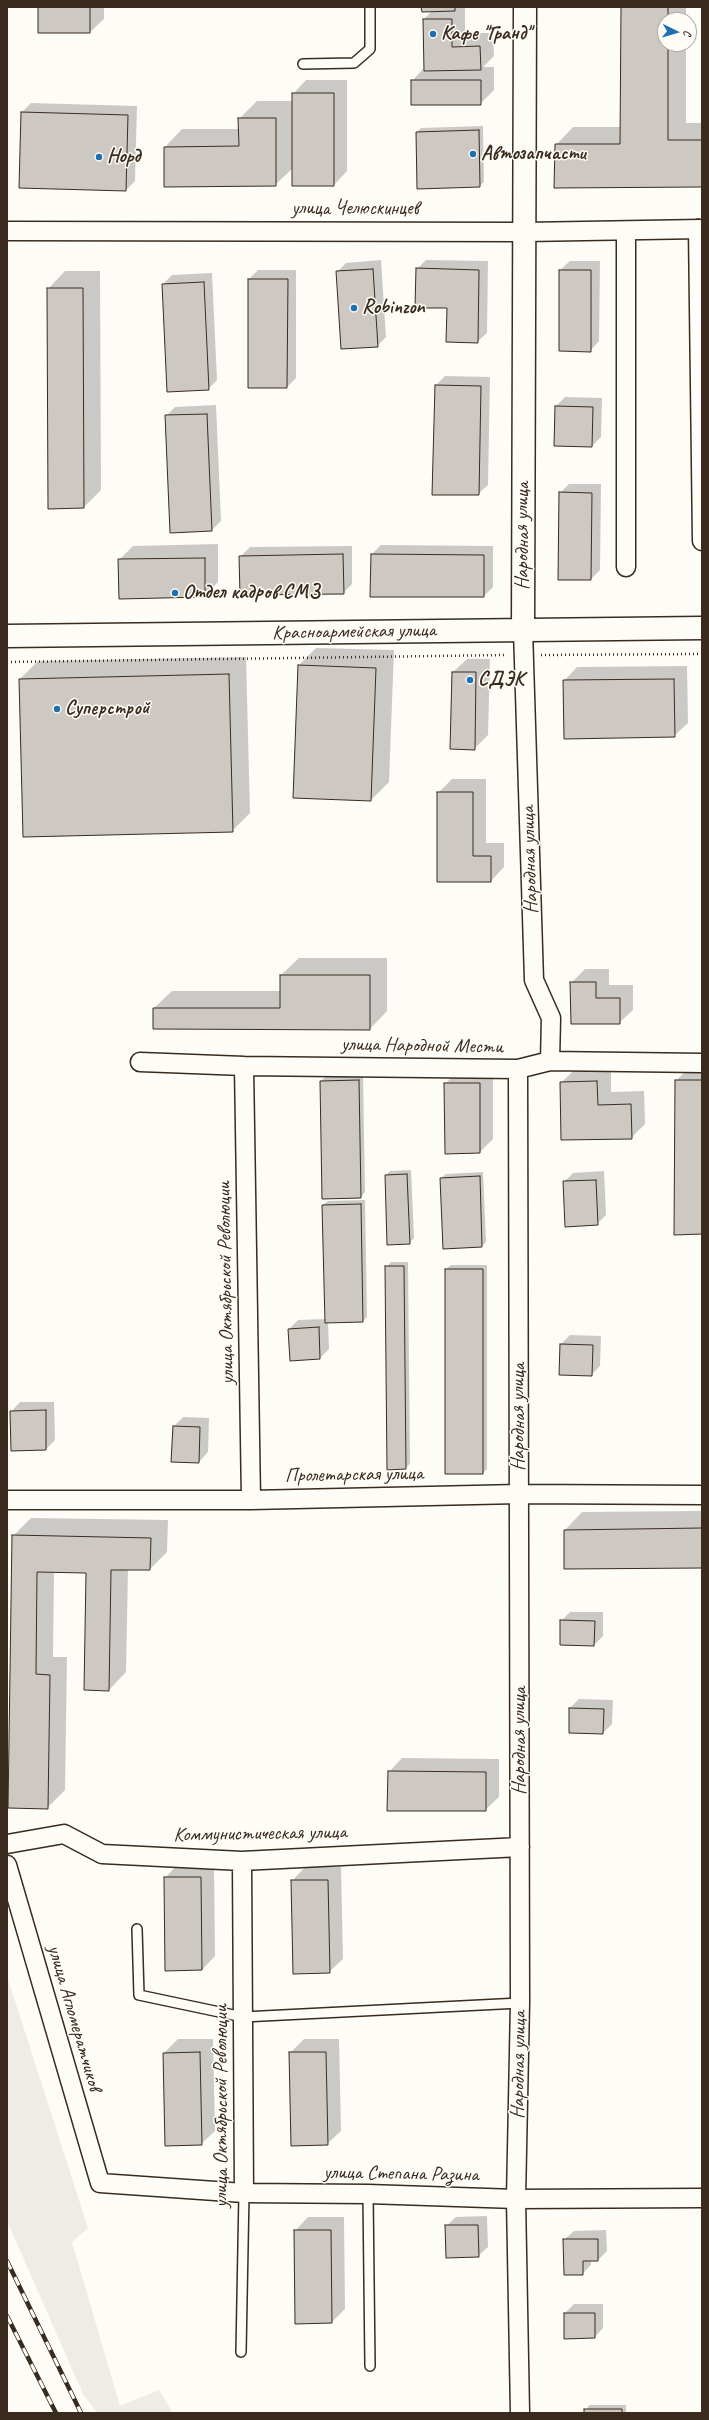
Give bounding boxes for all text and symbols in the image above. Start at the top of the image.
north arrow [657,12,697,52]
place label: Кафе "Гранд" [441,22,531,46]
marker: Кафе "Гранд" [428,29,438,39]
text: С [681,30,695,36]
place label: Автозапчасти [481,142,586,166]
place label: Норд [107,145,140,169]
marker: Автозапчасти [468,149,478,159]
marker: Норд [94,152,104,162]
street label: улица Челюскинцев [291,197,419,221]
place label: Robinzon [362,296,425,320]
marker: Robinzon [349,303,359,313]
street label: Народная улица [511,482,535,590]
place label: Отдел кадров СМЗ [183,581,320,605]
marker: Отдел кадров СМЗ [170,588,180,598]
street label: Красноармейская улица [272,619,436,645]
place label: СДЭК [478,668,524,692]
marker: СДЭК [465,675,475,685]
place label: Суперстрой [65,697,149,721]
marker: Суперстрой [52,704,62,714]
street label: Народная улица [516,806,544,914]
street label: улица Народной Мести [341,1033,503,1059]
street label: улица Октябрьской Революции [212,1181,240,1385]
street label: Народная улица [507,1363,531,1471]
street label: Пролетарская улица [285,1462,423,1488]
street label: Народная улица [508,1687,532,1795]
street label: Коммунистическая улица [173,1820,347,1848]
street label: улица Агломератчиков [42,1942,106,2094]
street label: улица Октябрьской Революции [210,2004,234,2208]
street label: Народная улица [506,2011,532,2119]
street label: улица Степана Разина [323,2161,479,2187]

